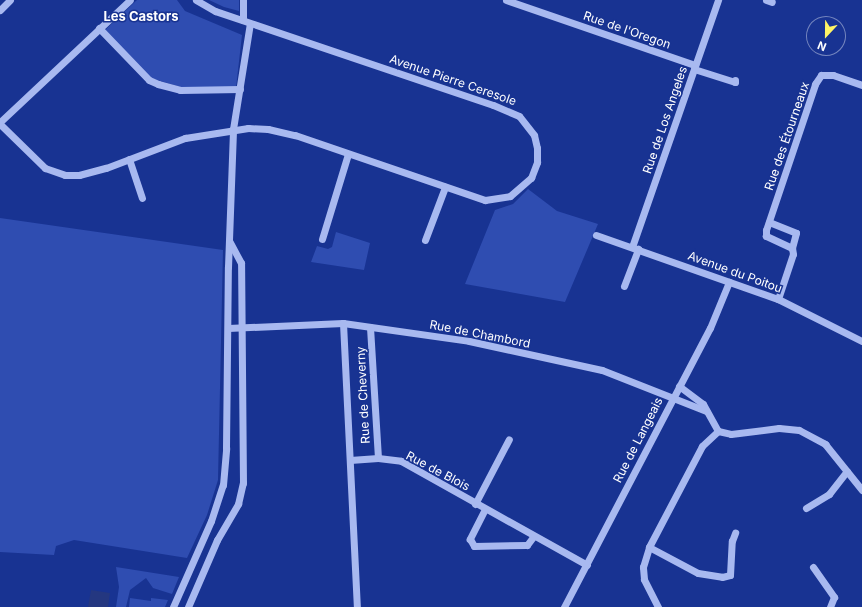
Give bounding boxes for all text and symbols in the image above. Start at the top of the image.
district label: Les Castors [103,8,179,24]
street label: Rue de l'Oregon [581,8,673,52]
north arrow [806,16,846,56]
text: N [815,38,828,54]
street label: Avenue Pierre Ceresole [388,52,518,108]
street label: Rue de Los Angeles [640,64,690,176]
street label: Rue des Étourneaux [762,80,812,192]
street label: Avenue du Poitou [686,248,784,296]
street label: Rue de Chambord [428,317,532,351]
street label: Rue de Cheverny [353,346,373,444]
street label: Rue de Langeais [610,395,666,485]
street label: Rue de Blois [404,448,472,494]

